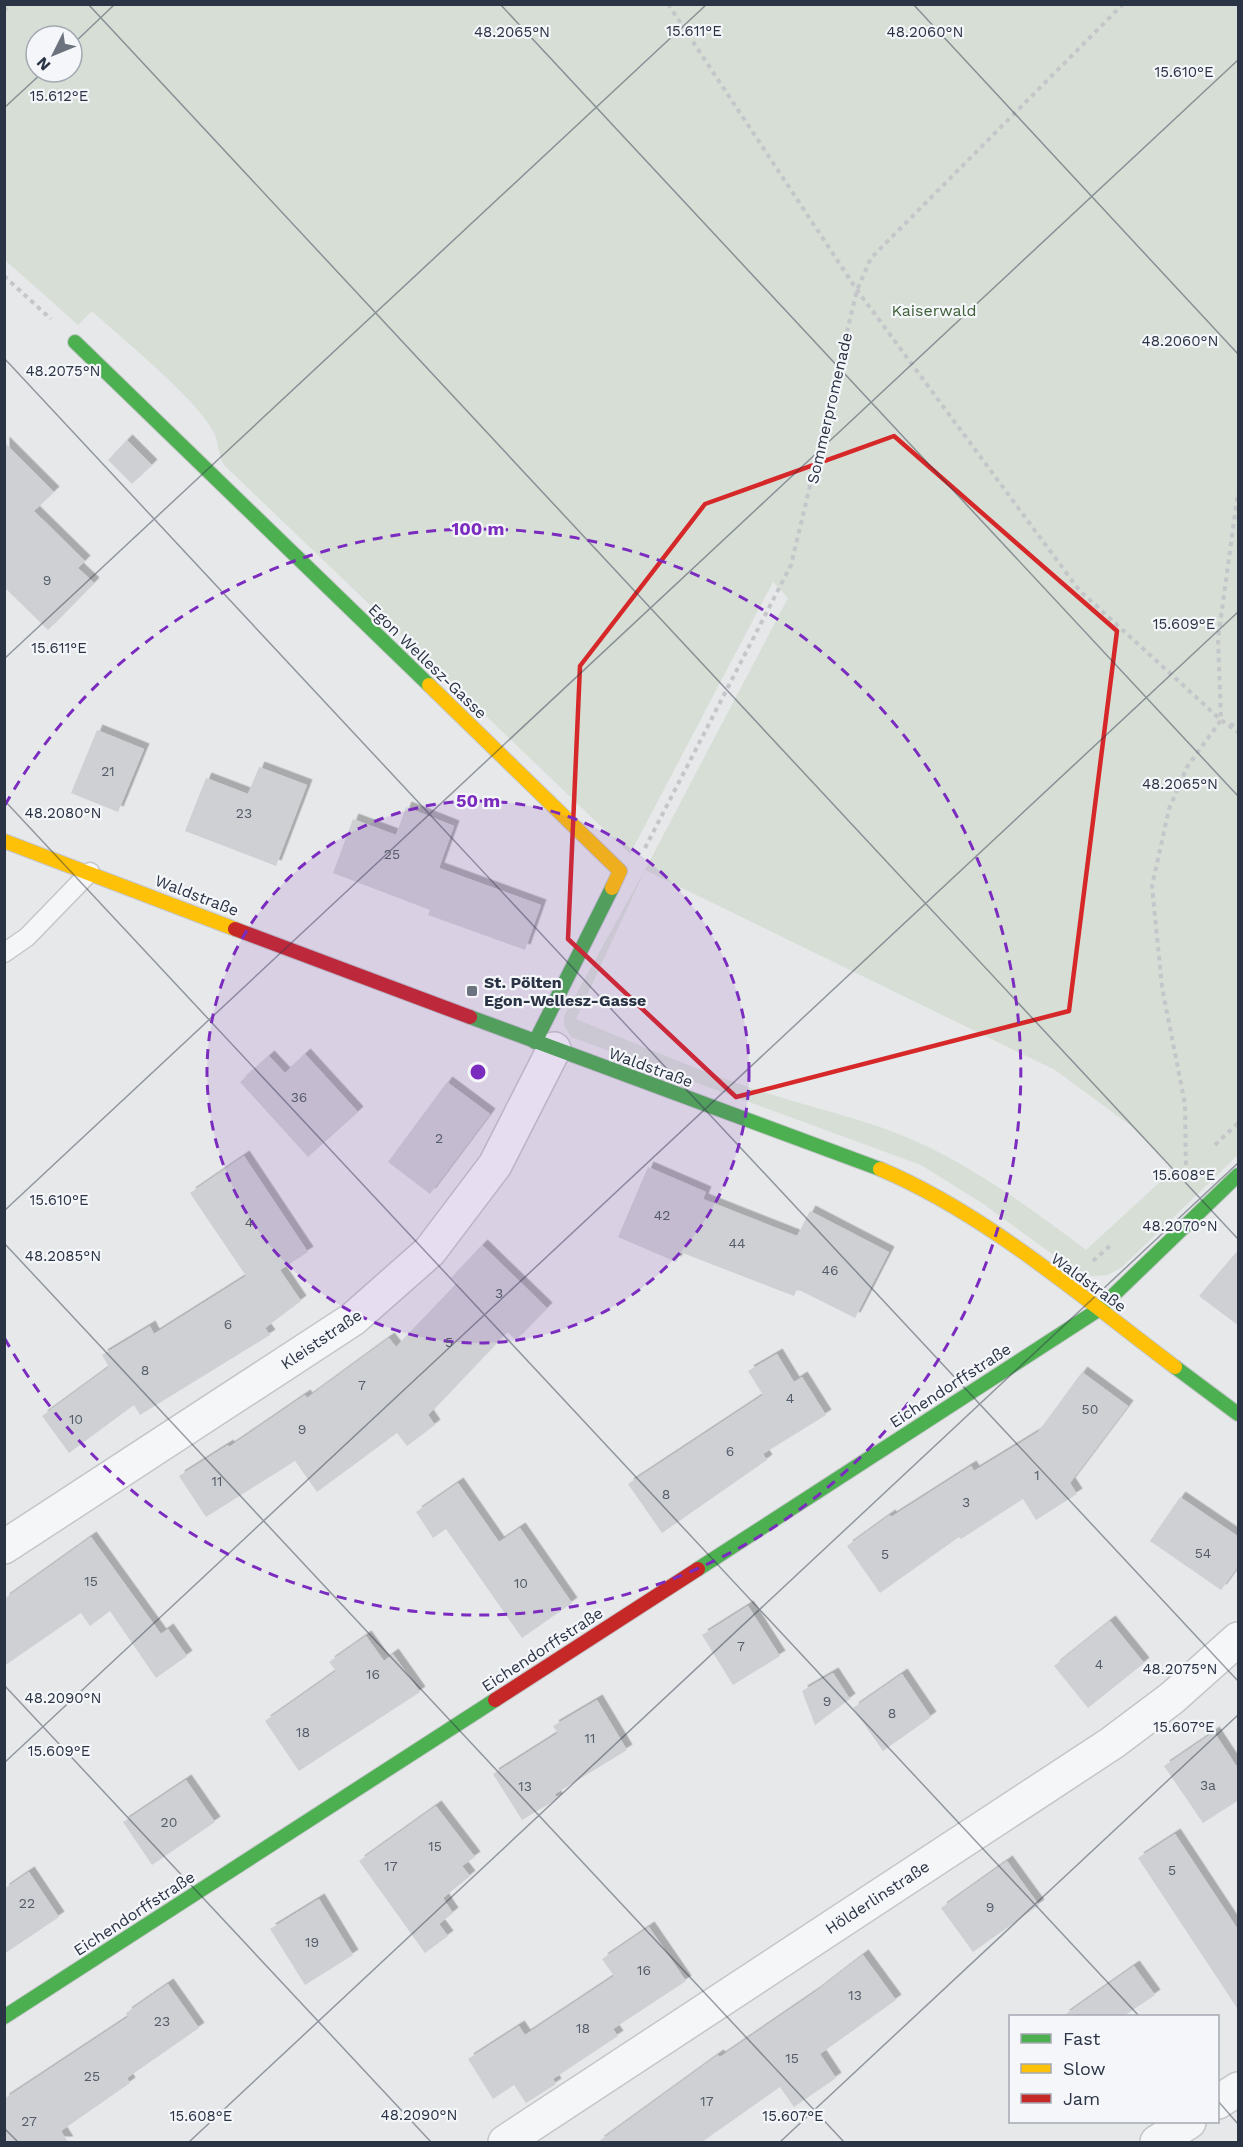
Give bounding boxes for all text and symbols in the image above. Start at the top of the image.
text: 15.611°E [666,22,722,40]
text: 48.2065°N [474,23,550,41]
text: 48.2060°N [887,23,963,41]
north arrow [24,24,84,84]
text: N [32,53,54,75]
text: 15.610°E [1154,63,1214,81]
text: 15.612°E [30,87,88,105]
park label: Kaiserwald [892,301,976,320]
street label: Sommerpromenade [803,331,856,486]
text: 48.2060°N [1142,332,1218,350]
text: 48.2075°N [25,362,101,380]
text: 100 m [451,518,505,539]
house number: 9 [43,572,51,588]
street label: Egon Wellesz-Gasse [364,600,491,723]
text: 15.609°E [1153,615,1215,633]
text: 15.611°E [31,639,87,657]
house number: 21 [101,763,115,779]
text: 48.2065°N [1142,775,1218,793]
text: 50 m [456,790,500,811]
text: 48.2080°N [25,804,101,822]
house number: 23 [236,805,252,821]
house number: 25 [384,846,400,862]
street label: Waldstraße [152,871,241,920]
place label: St. Pölten Egon-Wellesz-Gasse [484,973,646,1010]
marker: St. Pölten Egon-Wellesz-Gasse [465,984,479,998]
street label: Waldstraße [606,1043,696,1092]
centre of rings [468,1062,488,1082]
house number: 36 [291,1089,307,1105]
house number: 2 [435,1130,443,1146]
text: 15.608°E [1153,1166,1215,1184]
text: 15.610°E [29,1191,89,1209]
house number: 42 [654,1207,670,1223]
house number: 4 [245,1214,253,1230]
text: 48.2070°N [1142,1217,1218,1235]
house number: 44 [728,1235,746,1251]
text: 48.2085°N [25,1247,101,1265]
street label: Waldstraße [1047,1249,1130,1316]
house number: 46 [821,1262,839,1278]
house number: 3 [495,1285,503,1301]
street label: Kleiststraße [277,1305,365,1373]
house number: 6 [224,1316,232,1332]
house number: 5 [445,1334,453,1350]
street label: Eichendorffstraße [886,1339,1014,1432]
house number: 8 [141,1362,149,1378]
house number: 7 [358,1377,366,1393]
house number: 4 [786,1390,794,1406]
house number: 50 [1082,1401,1098,1417]
house number: 10 [69,1411,83,1427]
house number: 9 [298,1421,306,1437]
house number: 6 [726,1443,734,1459]
house number: 1 [1034,1467,1040,1483]
house number: 11 [212,1473,222,1489]
house number: 8 [662,1486,670,1502]
house number: 3 [962,1494,970,1510]
house number: 54 [1195,1545,1211,1561]
house number: 5 [881,1546,889,1562]
house number: 15 [84,1573,98,1589]
house number: 10 [514,1575,528,1591]
street label: Eichendorffstraße [478,1603,606,1696]
house number: 7 [737,1638,745,1654]
house number: 4 [1095,1656,1103,1672]
text: 48.2075°N [1142,1660,1218,1678]
house number: 16 [366,1666,380,1682]
text: 48.2090°N [25,1689,101,1707]
house number: 9 [823,1693,831,1709]
house number: 8 [888,1705,896,1721]
text: 15.607°E [1153,1718,1215,1736]
house number: 18 [296,1724,310,1740]
house number: 11 [585,1730,595,1746]
text: 15.609°E [28,1742,90,1760]
house number: 3a [1200,1777,1216,1793]
house number: 13 [518,1778,532,1794]
house number: 20 [161,1814,177,1830]
house number: 15 [428,1838,442,1854]
street label: Hölderlinstraße [822,1857,933,1938]
house number: 17 [384,1858,398,1874]
house number: 5 [1168,1862,1176,1878]
street label: Eichendorffstraße [70,1867,198,1960]
house number: 22 [19,1895,35,1911]
house number: 9 [986,1899,994,1915]
house number: 19 [305,1934,319,1950]
house number: 16 [637,1962,651,1978]
house number: 13 [848,1987,862,2003]
house number: 23 [154,2013,170,2029]
legend [1009,2015,1219,2123]
house number: 18 [576,2020,590,2036]
text: Fast [1063,2028,1101,2049]
house number: 15 [785,2050,799,2066]
text: Slow [1063,2058,1106,2079]
house number: 25 [84,2068,100,2084]
text: Jam [1063,2088,1100,2109]
house number: 17 [700,2093,714,2109]
text: 48.2090°N [381,2106,457,2124]
text: 15.608°E [170,2107,232,2125]
text: 15.607°E [762,2107,824,2125]
house number: 27 [21,2113,37,2129]

